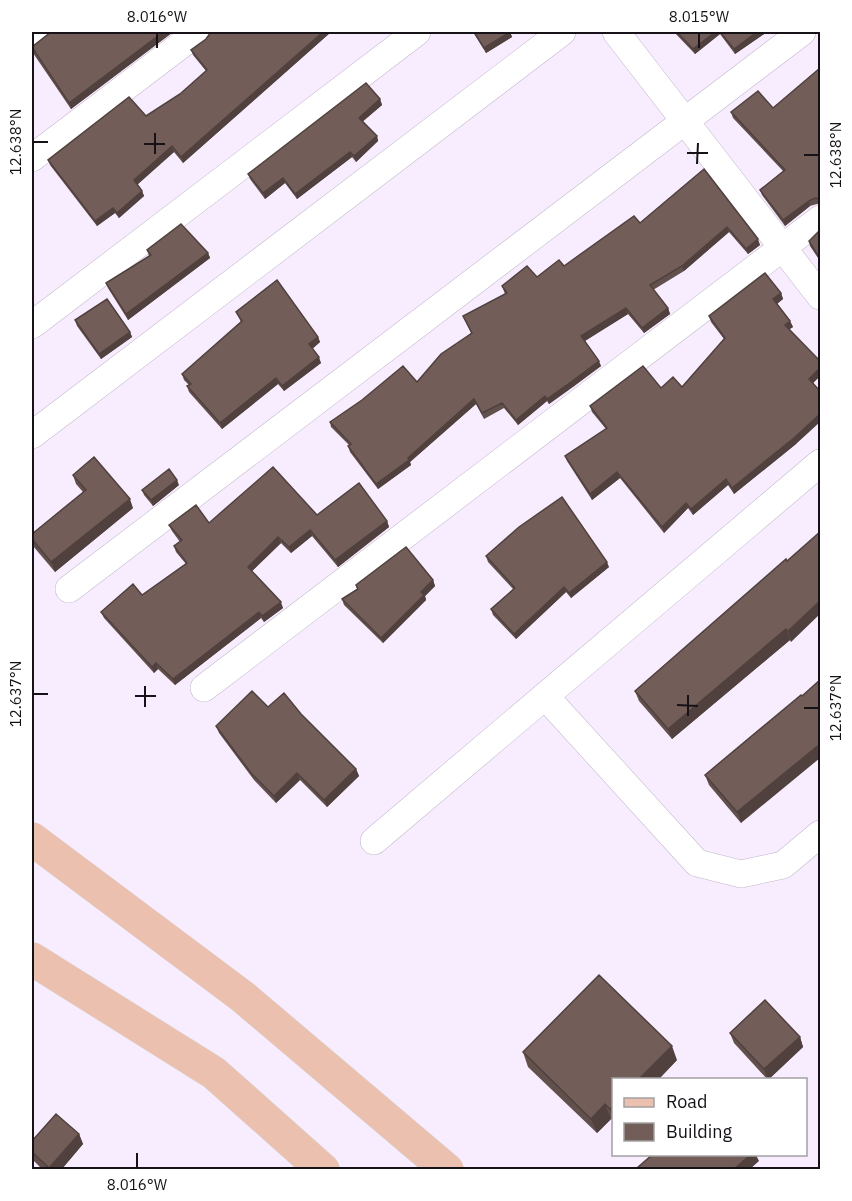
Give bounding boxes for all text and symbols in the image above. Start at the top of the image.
text: 8.016°W [127,7,188,26]
text: 8.015°W [669,7,730,26]
text: 12.638°N [6,109,25,175]
text: 12.638°N [826,122,845,188]
text: 12.637°N [6,661,25,727]
text: 12.637°N [826,675,845,741]
legend [612,1078,807,1156]
text: Road [666,1090,707,1113]
text: Building [666,1120,733,1143]
text: 8.016°W [107,1175,168,1194]

